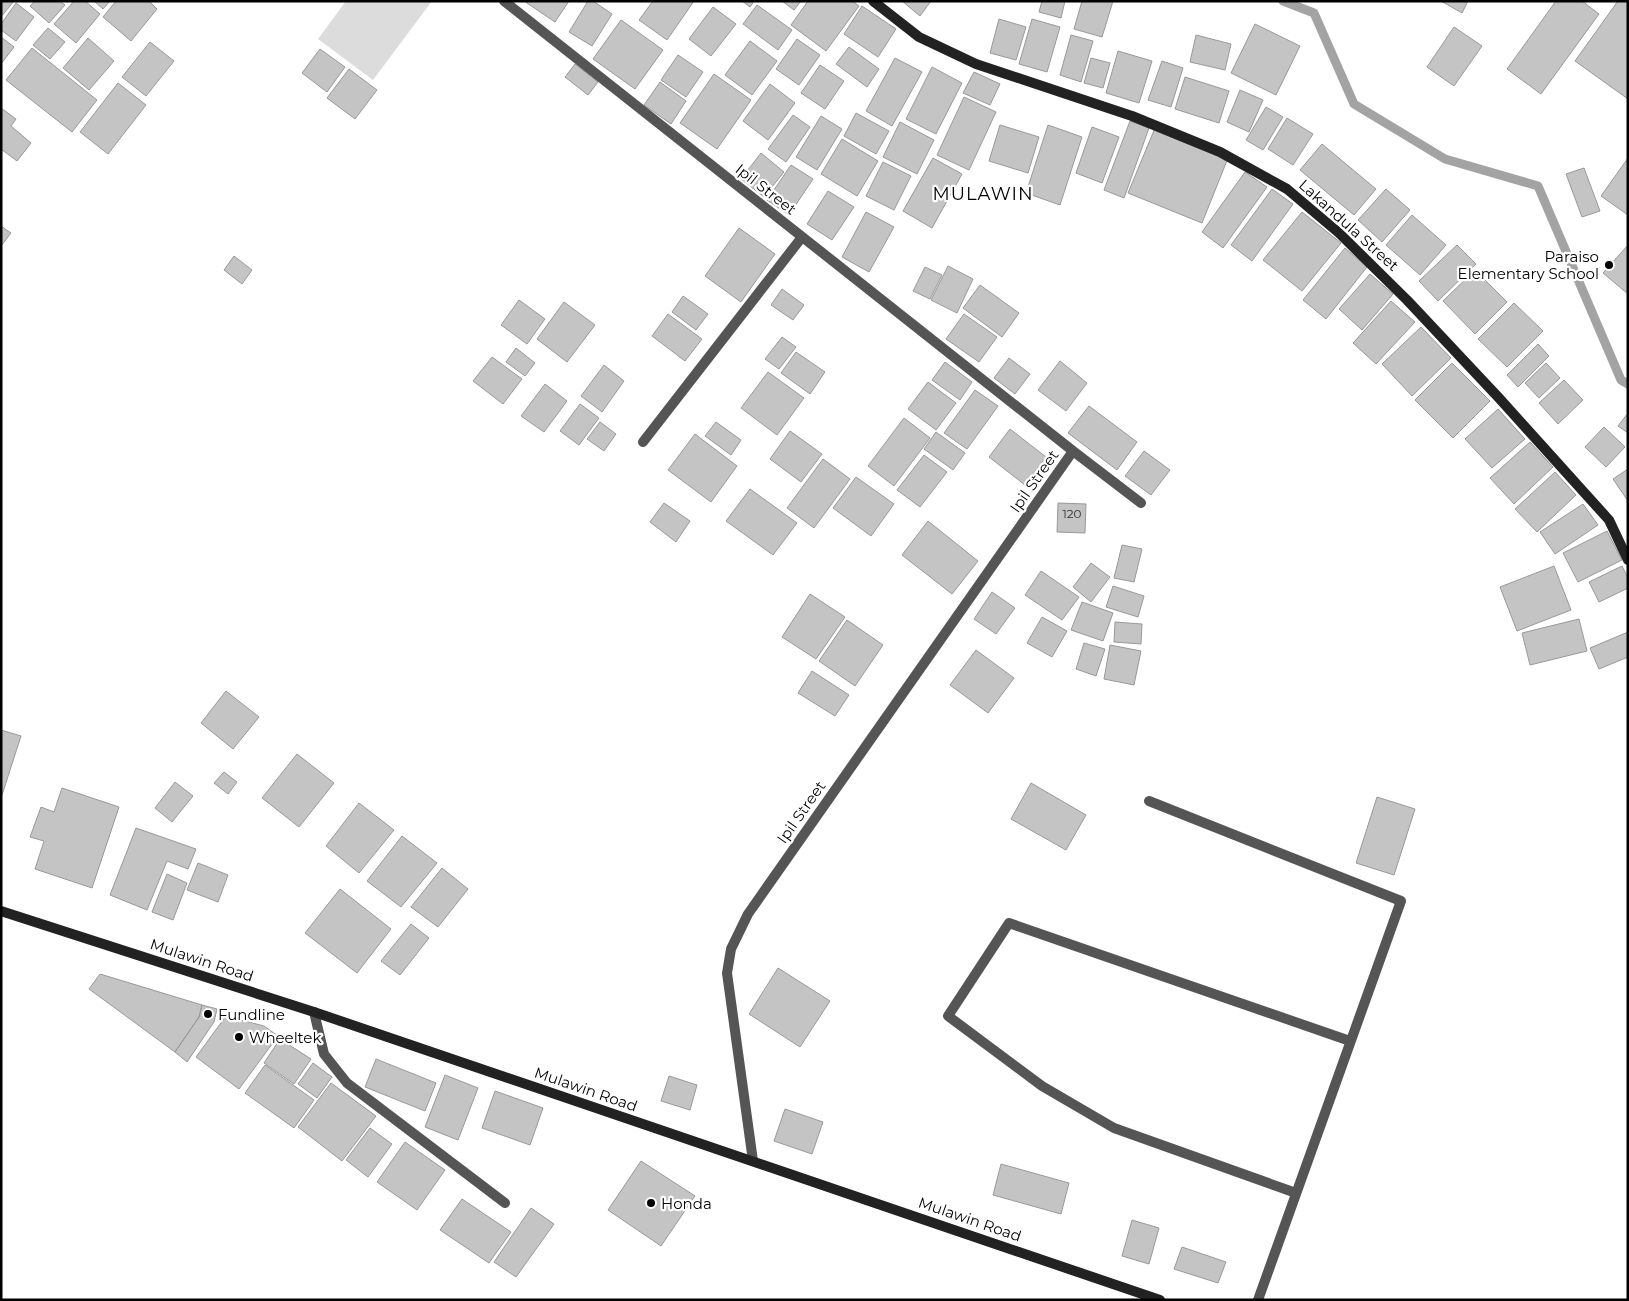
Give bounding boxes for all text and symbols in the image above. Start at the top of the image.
street label: Ipil Street [732,159,800,219]
street label: Lakandula Street [1295,175,1403,275]
district label: MULAWIN [932,183,1034,205]
place label: Paraiso Elementary School [1458,247,1599,283]
marker: Paraiso Elementary School [1603,259,1615,271]
street label: Ipil Street [1006,446,1062,516]
house number: 120 [1062,506,1082,521]
street label: Ipil Street [773,777,829,847]
street label: Mulawin Road [148,934,256,986]
place label: Fundline [218,1005,285,1024]
marker: Fundline [202,1008,214,1020]
place label: Wheeltek [249,1028,321,1047]
marker: Wheeltek [233,1031,245,1043]
street label: Mulawin Road [532,1062,640,1116]
street label: Mulawin Road [916,1192,1024,1246]
place label: Honda [661,1194,712,1213]
marker: Honda [645,1197,657,1209]

